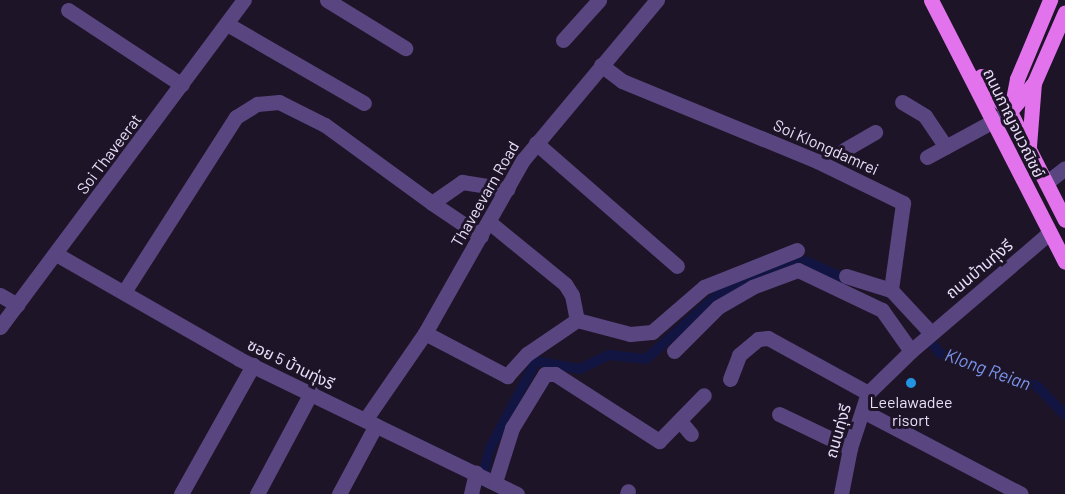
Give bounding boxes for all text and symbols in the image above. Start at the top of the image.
street label: ถนนกาญจนวณิชย์ [979,65,1049,181]
street label: Soi Thaveerat [73,110,145,198]
street label: Soi Klongdamrei [770,115,882,179]
street label: Thaveevarn Road [447,138,523,250]
street label: ถนนบ้านทุ่งรี [942,235,1016,303]
street label: ซอย 5 บ้านทุ่งรี [244,335,338,393]
water label: Klong Reian [942,343,1034,395]
marker: Leelawadee risort [904,376,918,390]
place label: Leelawadee risort [869,392,953,430]
street label: ถนนทุ่งรี [821,402,855,460]

